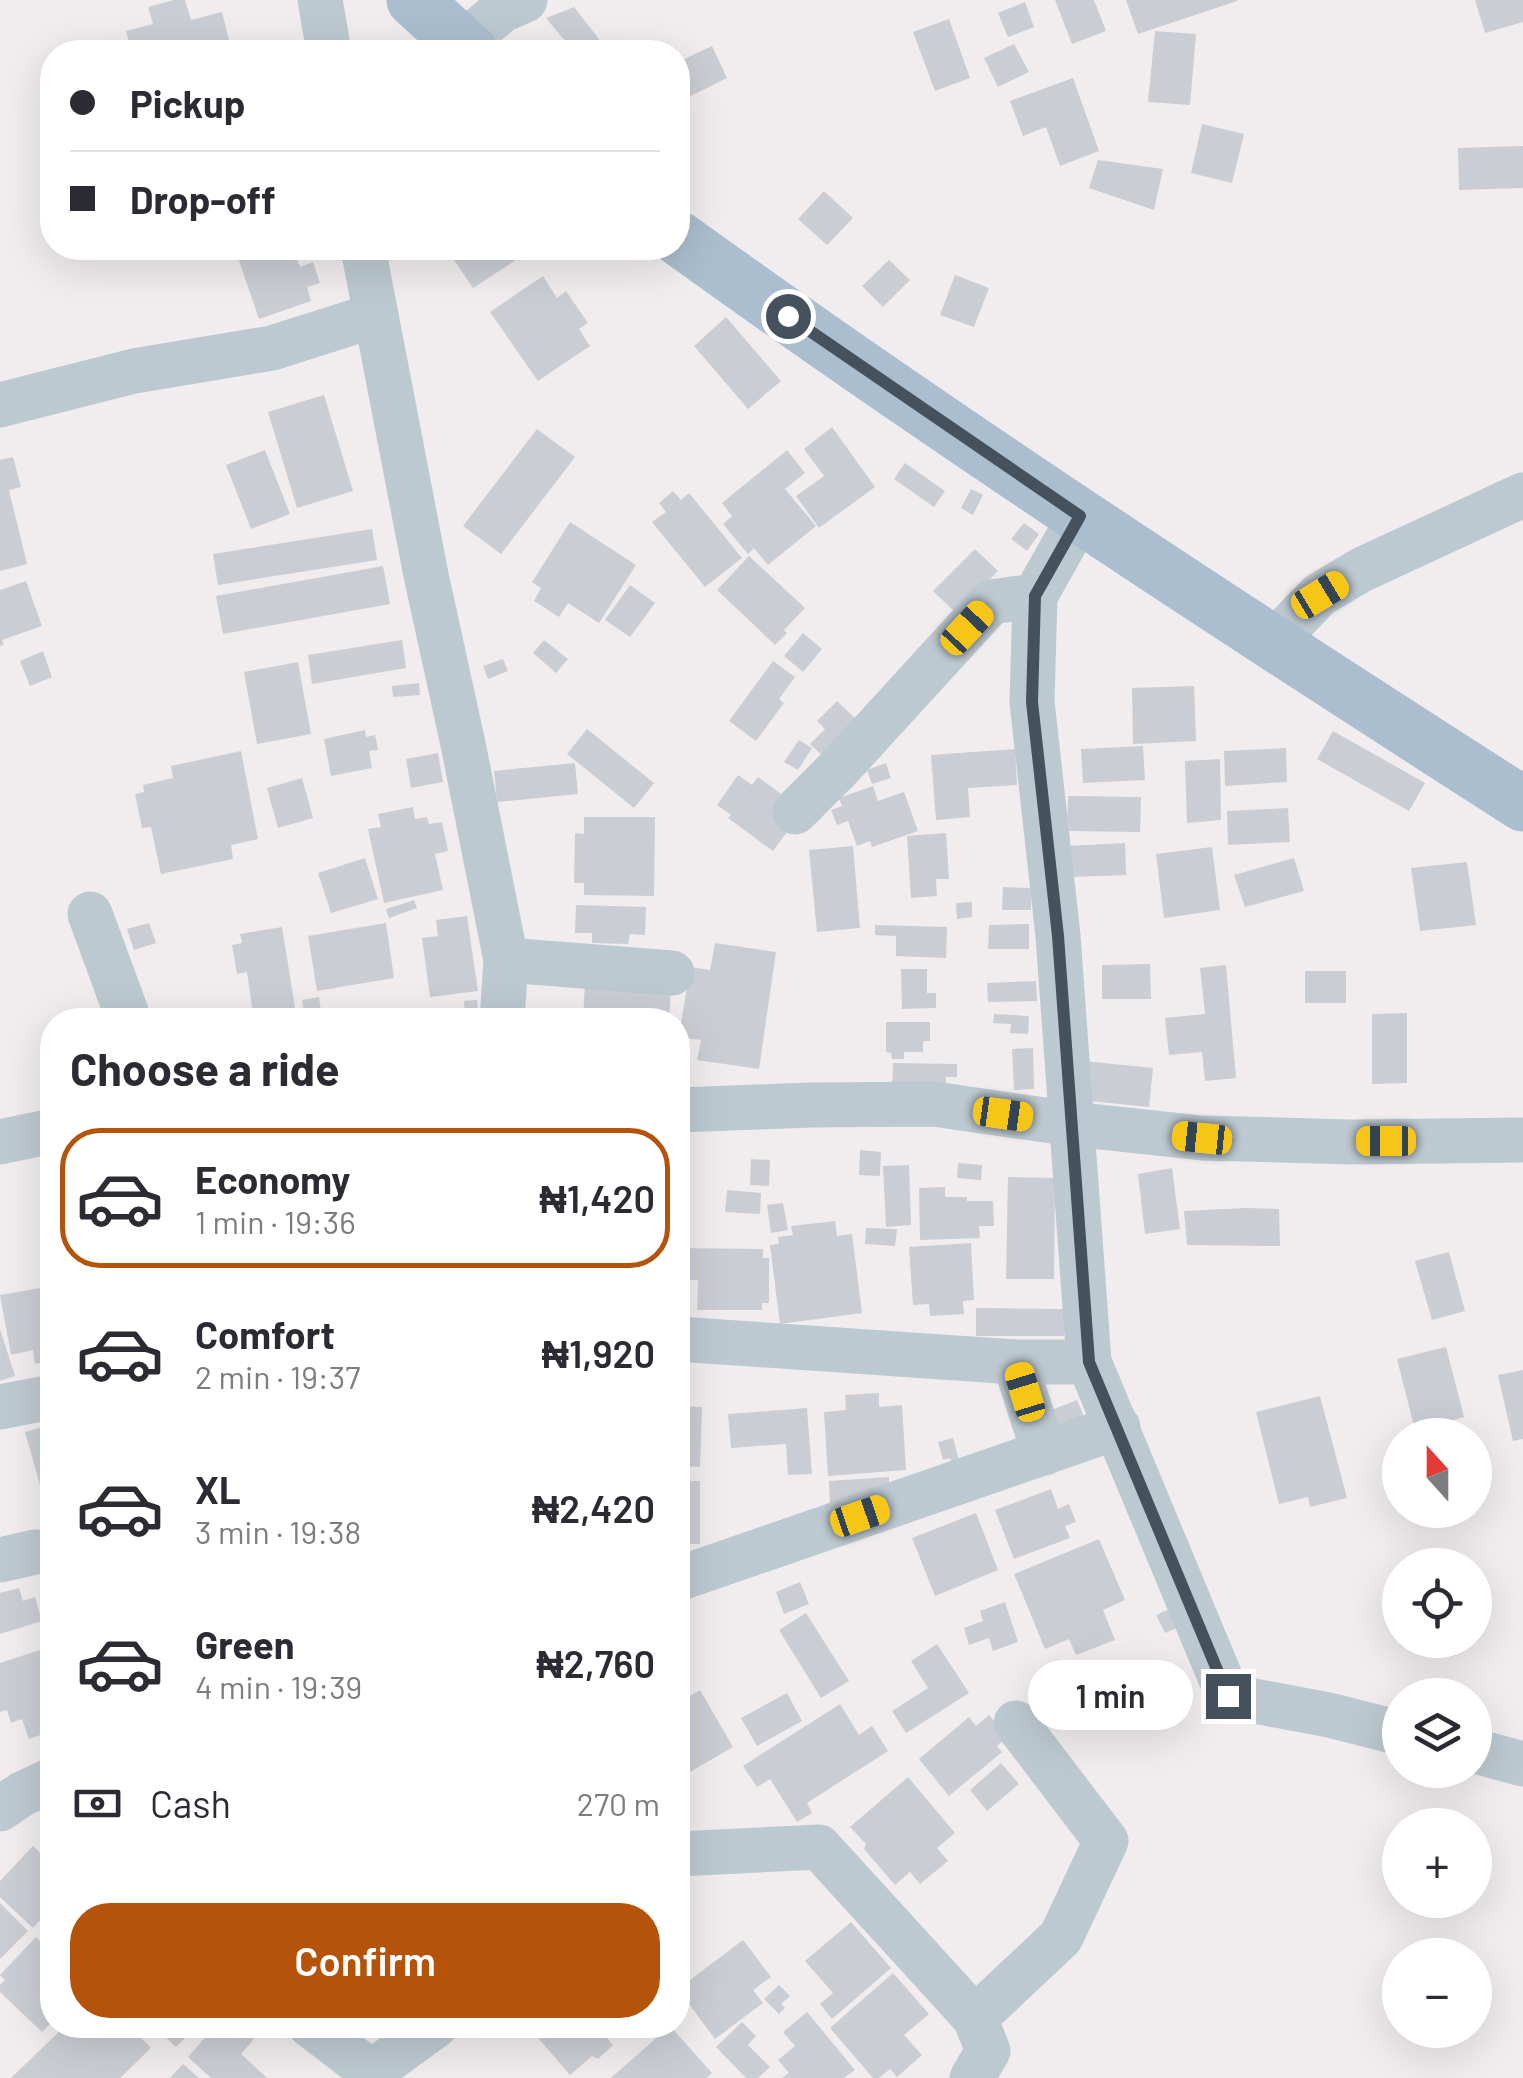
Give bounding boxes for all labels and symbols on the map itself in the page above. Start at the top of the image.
route start [766,294,811,339]
car [1287,567,1353,623]
car [936,596,998,660]
car [971,1095,1035,1133]
car [1171,1120,1233,1156]
car [1356,1126,1416,1156]
car [1002,1359,1048,1425]
north arrow [1382,1418,1492,1528]
car [827,1492,893,1540]
callout: 1 min [1028,1661,1193,1731]
route end [1206,1674,1251,1719]

